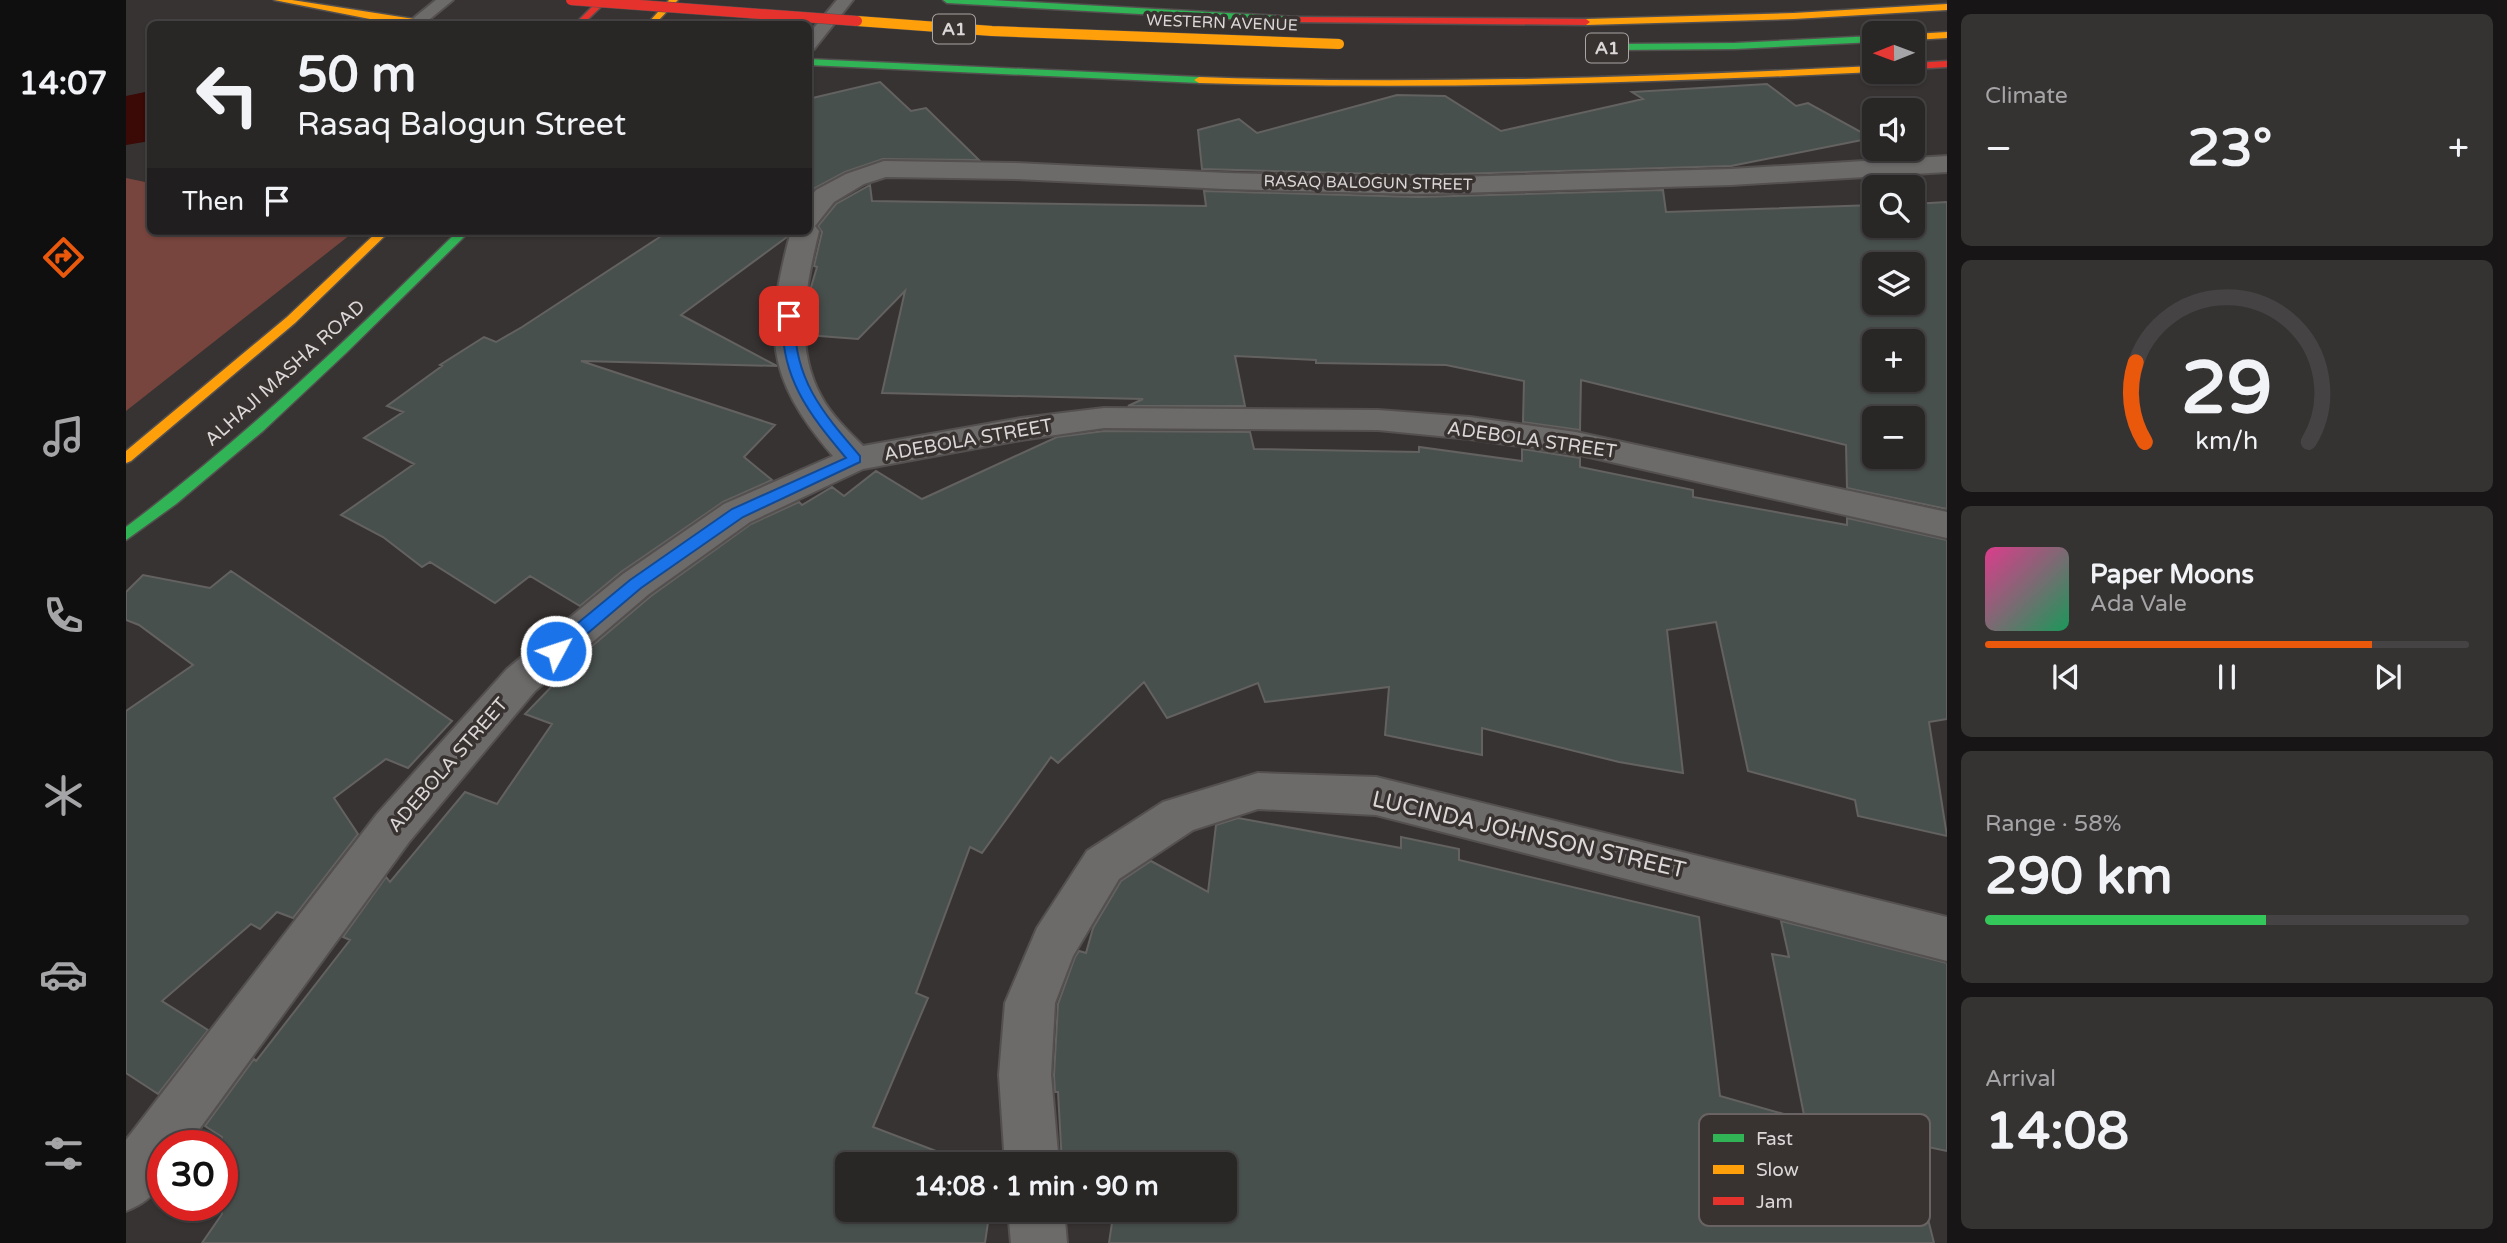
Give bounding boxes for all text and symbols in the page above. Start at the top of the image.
street label: WESTERN AVENUE [1146,10,1298,36]
road number: A1 [933,15,975,44]
north arrow [1862,21,1925,84]
map controls [1862,21,1925,469]
road number: A1 [1586,33,1628,62]
text: 50 m [297,46,416,105]
icon: left [182,49,273,140]
text: 14:07 [19,65,107,103]
text: Climate [1985,82,2068,110]
button: sound [1862,98,1925,161]
text: Rasaq Balogun Street [297,106,626,144]
text: 23° [2187,117,2272,180]
text: − [1985,126,2012,172]
text: + [2448,126,2469,172]
street label: RASAQ BALOGUN STREET [1263,171,1473,195]
button: search [1862,175,1925,238]
icon: arrive [258,182,296,220]
text: Then [182,186,244,217]
icon: directions [39,233,88,282]
button: layers [1862,252,1925,315]
pin [759,286,819,346]
street label: ALHAJI MASHA ROAD [200,295,370,451]
icon: arrive [770,297,808,335]
button: + [1862,329,1925,392]
text: 29 [2181,345,2273,433]
button: − [1862,406,1925,469]
icon: music [39,412,88,461]
street label: ADEBOLA STREET [882,414,1054,466]
street label: ADEBOLA STREET [1446,417,1618,463]
text: km/h [2196,425,2258,455]
text: Paper Moons [2090,559,2254,590]
text: Ada Vale [2090,590,2187,618]
icon: phone [39,591,88,640]
position arrow [519,614,593,688]
icon: previous [2047,658,2085,696]
icon: pause [2208,658,2246,696]
icon: next [2369,658,2407,696]
street label: ADEBOLA STREET [384,693,513,837]
icon: climate [39,771,88,820]
street label: LUCINDA JOHNSON STREET [1370,785,1688,885]
text: Range · 58% [1985,810,2121,838]
text: 290 km [1985,845,2173,908]
icon: car [39,950,88,999]
text: Arrival [1985,1065,2056,1093]
text: 14:08 [1985,1100,2129,1163]
legend [1699,1114,1930,1226]
text: Fast [1756,1128,1793,1150]
icon: filters [39,1129,88,1178]
speed limit sign: 30 [147,1130,238,1221]
text: Slow [1756,1159,1799,1181]
text: 14:08 · 1 min · 90 m [913,1171,1159,1202]
text: Jam [1756,1191,1793,1213]

